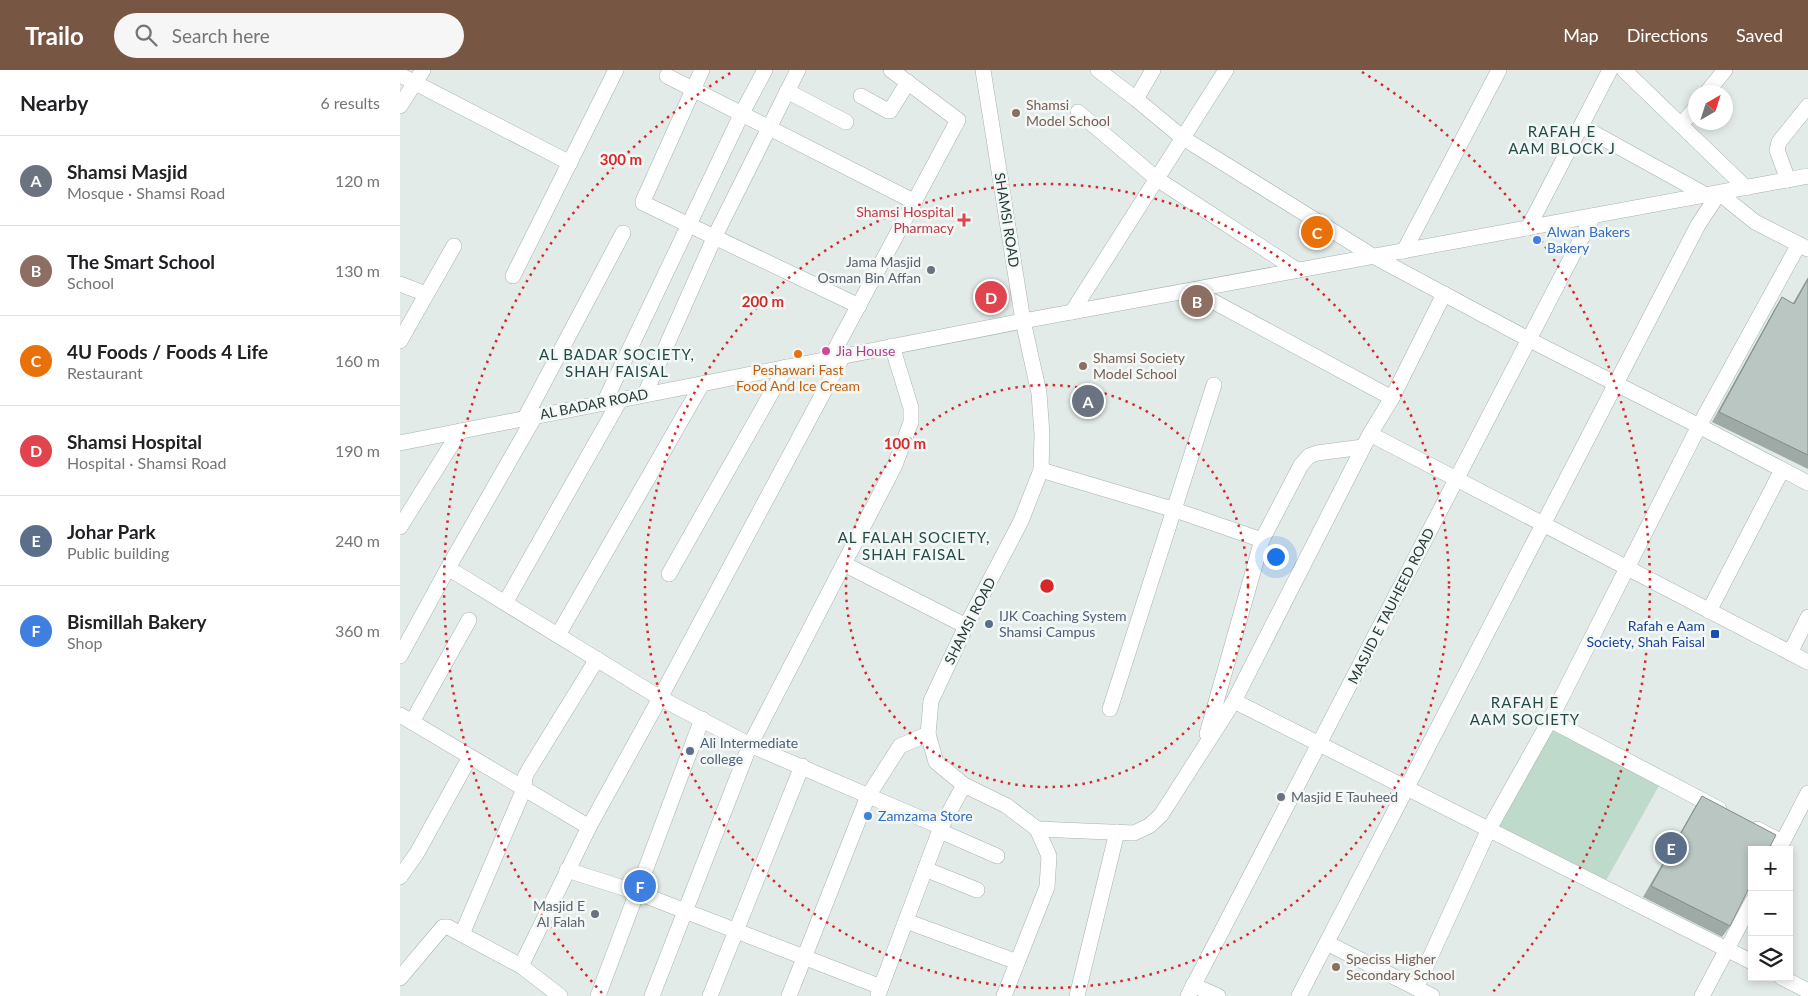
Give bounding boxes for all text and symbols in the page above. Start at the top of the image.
search box [114,13,464,58]
text: Trailo [25,21,84,50]
icon: search [132,21,160,49]
text: Search here [172,24,270,47]
text: Map [1563,24,1599,46]
text: Directions [1627,24,1708,46]
text: Saved [1736,24,1783,46]
north arrow [1688,85,1733,130]
text: Nearby [20,90,88,115]
text: 6 results [320,93,380,112]
place label: Shamsi Model School [1026,96,1110,129]
marker: Shamsi Model School [1010,107,1022,119]
district label: RAFAH E AAM BLOCK J [1508,122,1616,157]
text: 300 m [600,150,642,168]
text: Shamsi Masjid [67,160,188,183]
text: A [30,171,42,190]
text: 120 m [335,171,380,190]
street label: SHAMSI ROAD [992,171,1023,268]
text: Mosque · Shamsi Road [67,183,225,202]
place label: Shamsi Hospital Pharmacy [856,203,955,236]
pin: C [1301,213,1333,251]
marker: Shamsi Hospital Pharmacy [958,214,970,226]
place label: Alwan Bakers Bakery [1547,223,1630,256]
marker: Alwan Bakers Bakery [1531,234,1543,246]
text: The Smart School [67,250,215,273]
place label: Jama Masjid Osman Bin Affan [818,253,921,286]
text: B [31,261,41,280]
text: 130 m [335,261,380,280]
marker: Jama Masjid Osman Bin Affan [925,264,937,276]
text: School [67,273,114,292]
pin: D [975,278,1007,316]
pin: B [1181,282,1213,320]
text: 200 m [742,292,784,310]
text: 4U Foods / Foods 4 Life [67,340,268,363]
place label: Jia House [836,342,895,359]
district label: AL BADAR SOCIETY, SHAH FAISAL [539,345,695,380]
marker: Jia House [820,345,832,357]
marker: Peshawari Fast Food And Ice Cream [792,348,804,360]
place label: Shamsi Society Model School [1093,349,1186,382]
text: C [31,351,41,370]
text: 160 m [335,351,380,370]
marker: Shamsi Society Model School [1077,360,1089,372]
place label: Peshawari Fast Food And Ice Cream [736,361,860,394]
text: Restaurant [67,363,143,382]
pin: A [1072,382,1104,420]
street label: AL BADAR ROAD [538,385,650,422]
text: Shamsi Hospital [67,430,202,453]
text: 100 m [884,434,926,452]
text: D [30,441,42,460]
text: 190 m [335,441,380,460]
text: Hospital · Shamsi Road [67,453,227,472]
text: Johar Park [67,520,156,543]
street label: MASJID E TAUHEED ROAD [1344,525,1437,687]
district label: AL FALAH SOCIETY, SHAH FAISAL [838,528,990,563]
text: E [31,531,41,550]
text: 240 m [335,531,380,550]
text: Public building [67,543,169,562]
your location [1263,544,1289,570]
street label: SHAMSI ROAD [940,574,999,667]
centre of rings [1038,577,1056,595]
place label: IJK Coaching System Shamsi Campus [999,607,1127,640]
text: Bismillah Bakery [67,610,207,633]
place label: Rafah e Aam Society, Shah Faisal [1586,617,1705,650]
marker: IJK Coaching System Shamsi Campus [983,618,995,630]
text: F [31,621,41,640]
text: 360 m [335,621,380,640]
marker: Rafah e Aam Society, Shah Faisal [1709,628,1721,640]
text: Shop [67,633,103,652]
district label: RAFAH E AAM SOCIETY [1470,693,1580,728]
place label: Ali Intermediate college [700,734,798,767]
marker: Ali Intermediate college [684,745,696,757]
place label: Masjid E Tauheed [1291,788,1398,805]
marker: Masjid E Tauheed [1275,791,1287,803]
place label: Zamzama Store [878,807,973,824]
marker: Zamzama Store [862,810,874,822]
pin: E [1655,829,1687,867]
map controls [1748,846,1793,981]
button: + [1748,846,1793,891]
pin: F [624,867,656,905]
button: − [1748,891,1793,936]
place label: Masjid E Al Falah [533,897,585,930]
marker: Masjid E Al Falah [589,908,601,920]
button: layers [1748,936,1793,981]
place label: Speciss Higher Secondary School [1346,950,1455,983]
marker: Speciss Higher Secondary School [1330,961,1342,973]

